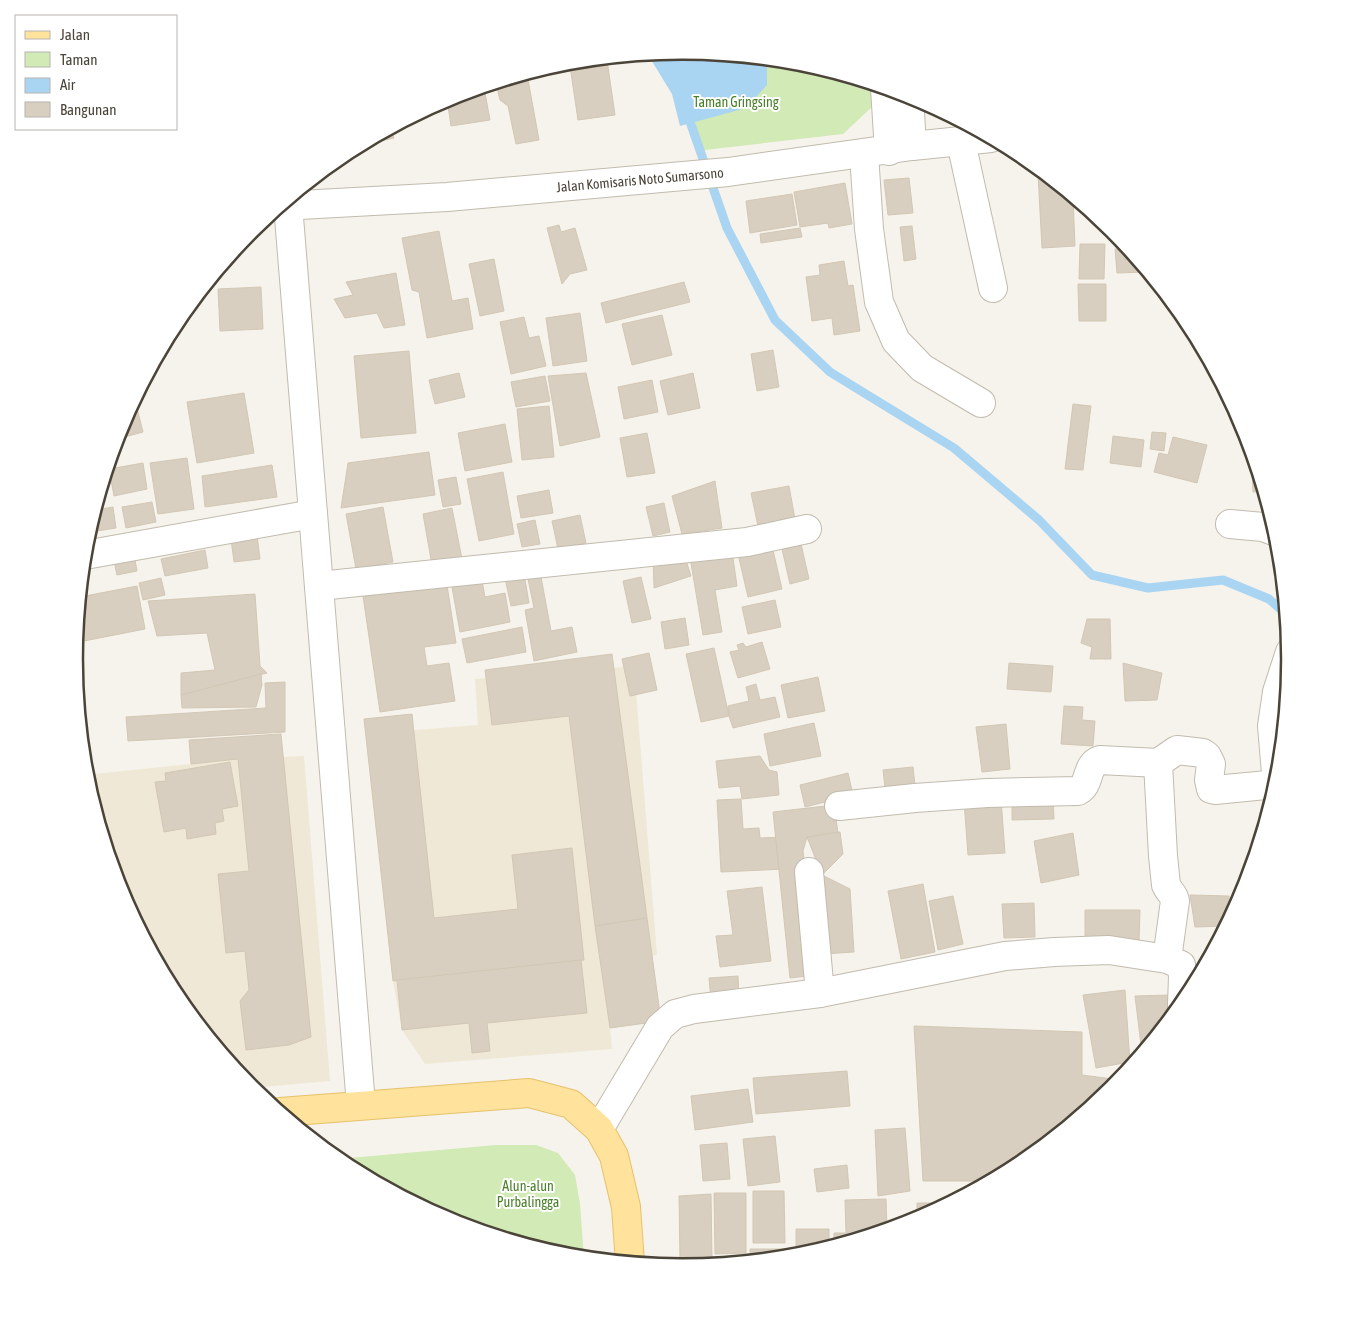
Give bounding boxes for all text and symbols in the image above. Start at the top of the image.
legend [15,15,178,130]
text: Jalan [60,26,90,43]
text: Taman [60,51,98,68]
text: Air [60,76,76,93]
park label: Taman Gringsing [693,94,779,110]
text: Bangunan [60,101,117,118]
street label: Jalan Komisaris Noto Sumarsono [556,164,724,195]
park label: Alun-alun Purbalingga [497,1178,559,1210]

